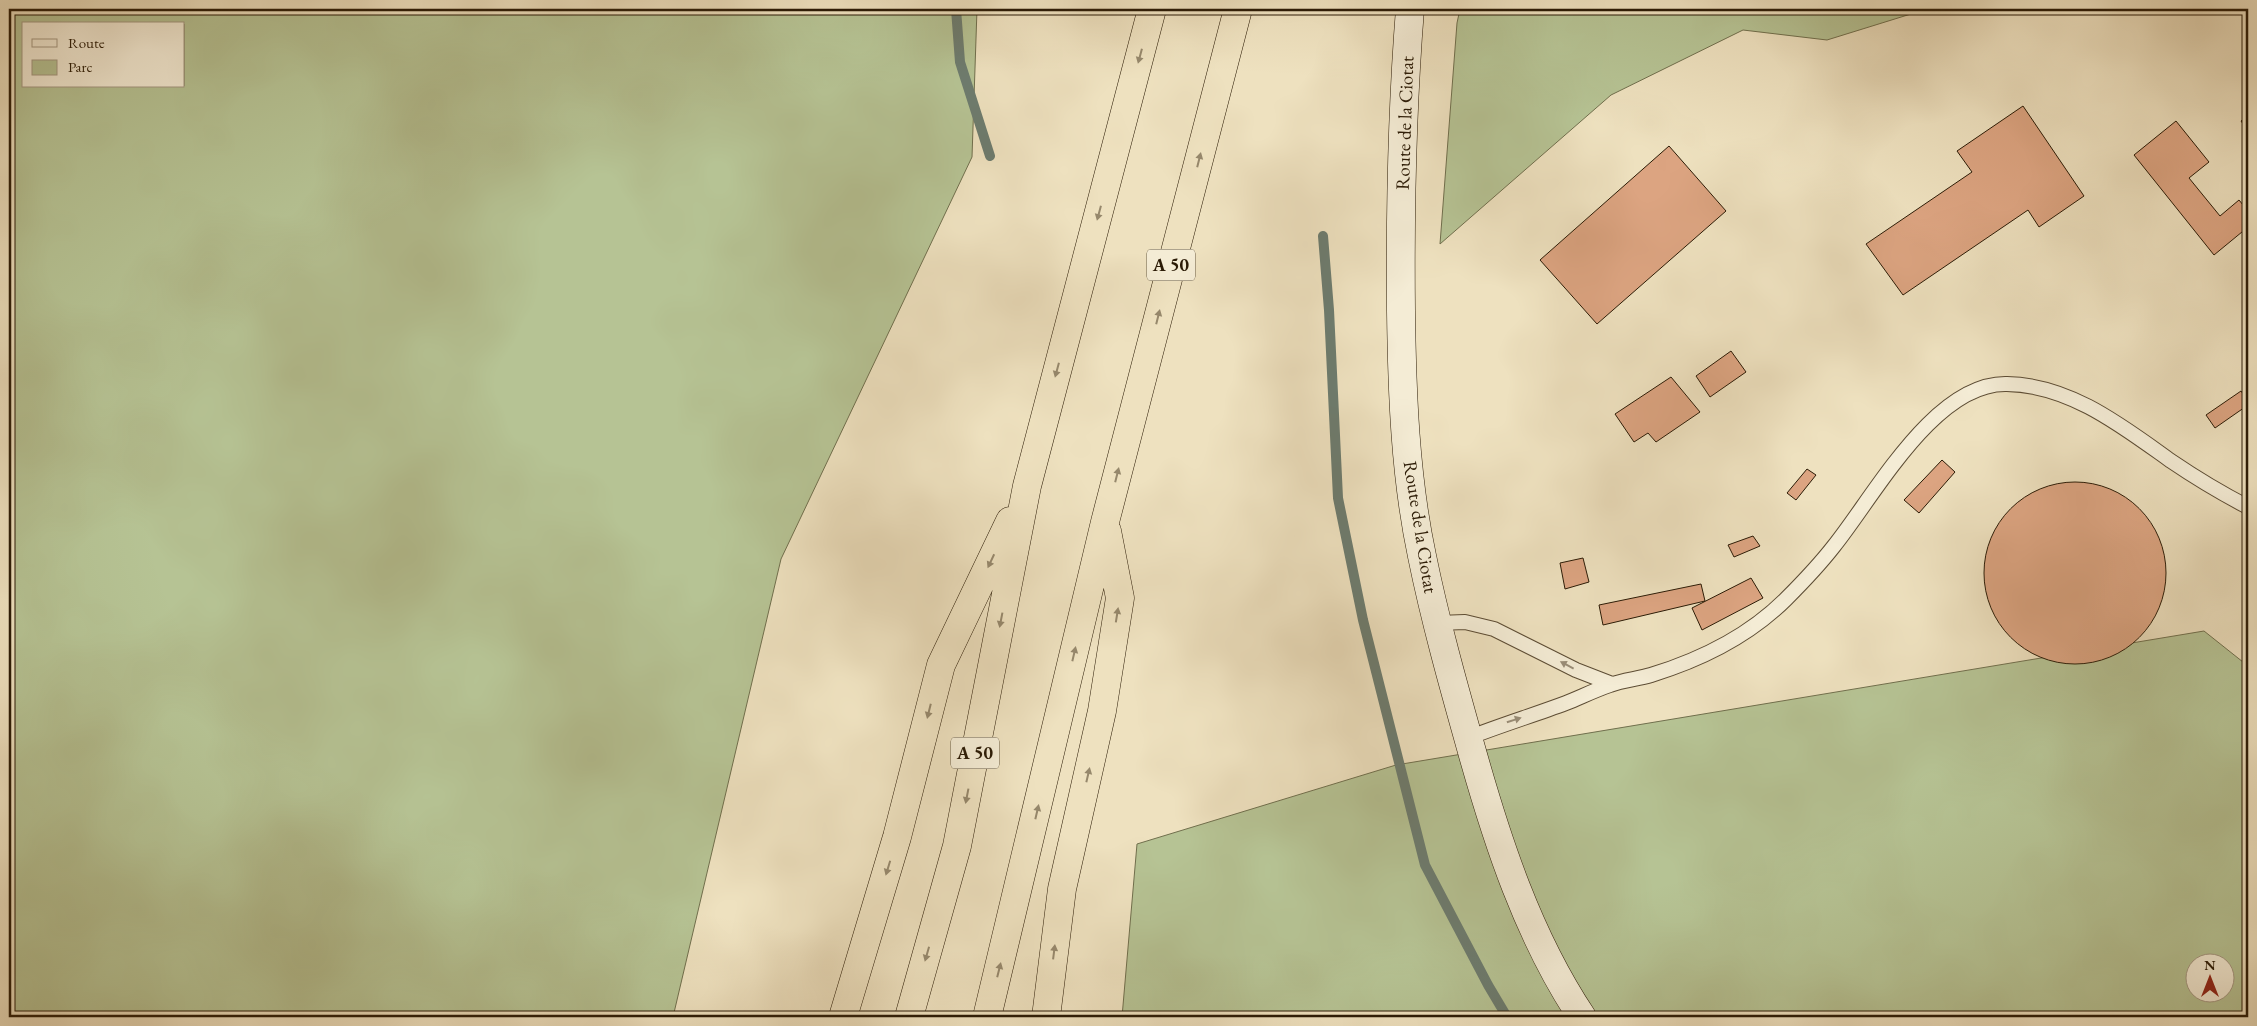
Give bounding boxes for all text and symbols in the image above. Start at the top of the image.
legend [22,22,185,88]
text: Route [68,33,105,52]
one-way arrow [1136,48,1144,63]
street label: Route de la Ciotat [1390,56,1419,190]
text: Parc [68,57,93,76]
one-way arrow [1195,152,1203,167]
one-way arrow [1094,206,1102,221]
road number: A 50 [1147,250,1195,280]
one-way arrow [1154,310,1162,325]
one-way arrow [1053,363,1061,378]
street label: Route de la Ciotat [1398,459,1443,595]
one-way arrow [1114,467,1122,482]
one-way arrow [986,554,994,568]
one-way arrow [1114,607,1122,623]
one-way arrow [997,612,1005,627]
one-way arrow [1070,646,1078,661]
one-way arrow [1560,661,1574,669]
one-way arrow [925,704,933,719]
one-way arrow [1507,716,1522,724]
road number: A 50 [951,738,999,768]
one-way arrow [1084,767,1092,782]
one-way arrow [962,789,970,805]
one-way arrow [1033,804,1041,819]
one-way arrow [883,861,891,876]
one-way arrow [1050,943,1058,959]
one-way arrow [922,946,930,961]
north arrow [2184,954,2234,1004]
text: N [2204,956,2216,974]
one-way arrow [995,962,1003,977]

